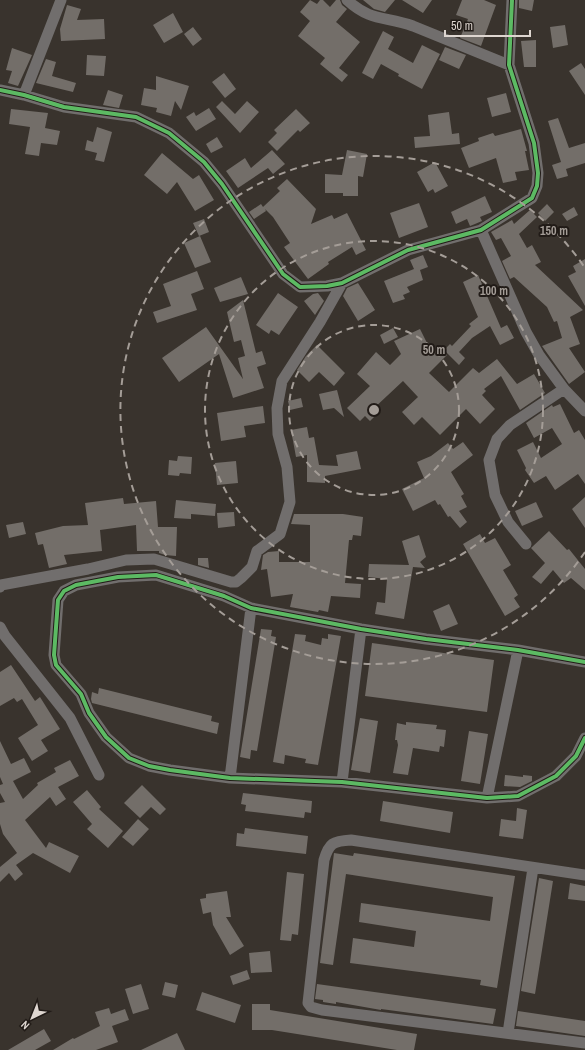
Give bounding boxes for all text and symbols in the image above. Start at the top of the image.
scale bar [445,12,530,38]
text: 50 m [451,18,473,34]
text: 150 m [540,223,568,239]
text: 100 m [480,283,508,299]
text: 50 m [423,342,445,358]
centre of rings [367,403,381,417]
north arrow [12,998,52,1038]
text: N [18,1018,32,1033]

